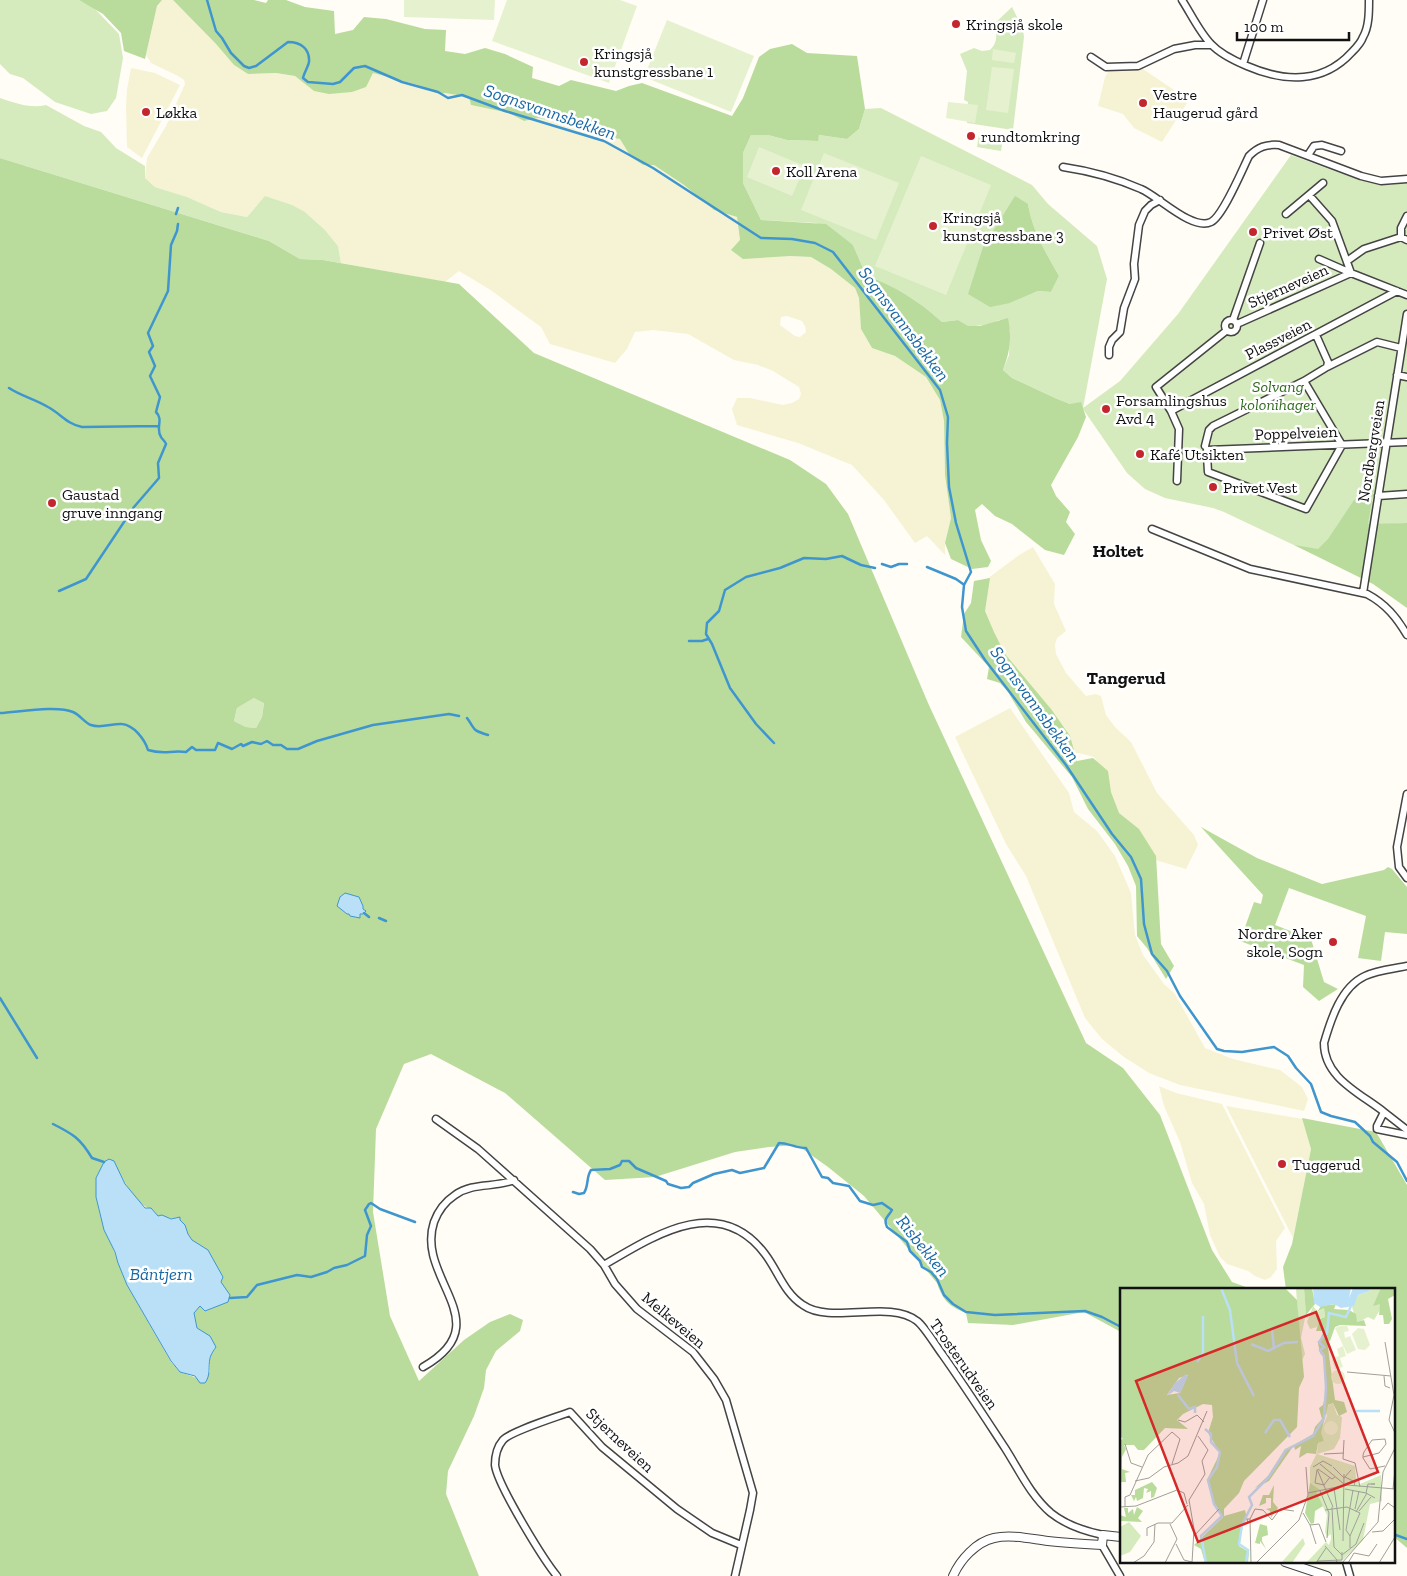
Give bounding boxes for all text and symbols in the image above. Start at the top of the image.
scale bar [1237,10,1350,42]
place label: Kringsjå skole [966,15,1063,34]
marker: Kringsjå skole [950,18,962,30]
text: 100 m [1244,18,1283,36]
place label: Kringsjå kunstgressbane 1 [594,44,713,81]
marker: Kringsjå kunstgressbane 1 [578,56,590,68]
water label: Sognsvannsbekken [481,79,619,145]
place label: Vestre Haugerud gård [1152,85,1258,122]
marker: Vestre Haugerud gård [1137,97,1149,109]
place label: Løkka [156,103,198,122]
marker: Løkka [140,106,152,118]
place label: rundtomkring [981,127,1080,146]
marker: rundtomkring [965,130,977,142]
place label: Koll Arena [786,162,858,181]
marker: Koll Arena [770,165,782,177]
place label: Kringsjå kunstgressbane 3 [943,208,1064,245]
marker: Kringsjå kunstgressbane 3 [927,220,939,232]
place label: Privet Øst [1263,223,1333,242]
marker: Privet Øst [1247,226,1259,238]
street label: Stjerneveien [1245,260,1332,312]
water label: Sognsvannsbekken [854,262,954,386]
street label: Plassveien [1242,314,1315,364]
park label: Solvang kolonihager [1240,377,1316,414]
place label: Forsamlingshus Avd 4 [1116,391,1227,428]
street label: Nordbergveien [1354,398,1389,503]
marker: Forsamlingshus Avd 4 [1100,403,1112,415]
street label: Poppelveien [1254,422,1339,444]
place label: Kafé Utsikten [1150,445,1245,464]
marker: Kafé Utsikten [1134,448,1146,460]
place label: Privet Vest [1223,478,1297,497]
marker: Privet Vest [1207,481,1219,493]
place label: Gaustad gruve inngang [62,485,163,522]
marker: Gaustad gruve inngang [46,497,58,509]
district label: Holtet [1093,540,1144,562]
water label: Sognsvannsbekken [985,642,1085,766]
district label: Tangerud [1087,667,1166,689]
place label: Nordre Aker skole, Sogn [1238,924,1324,961]
marker: Nordre Aker skole, Sogn [1327,936,1339,948]
place label: Tuggerud [1292,1155,1361,1174]
marker: Tuggerud [1276,1158,1288,1170]
water label: Risbekken [892,1211,954,1281]
water label: Båntjern [129,1263,193,1285]
street label: Melkeveien [638,1288,710,1353]
inset map [1120,1288,1394,1564]
street label: Trosterudveien [926,1315,1003,1414]
street label: Stjerneveien [582,1404,658,1477]

